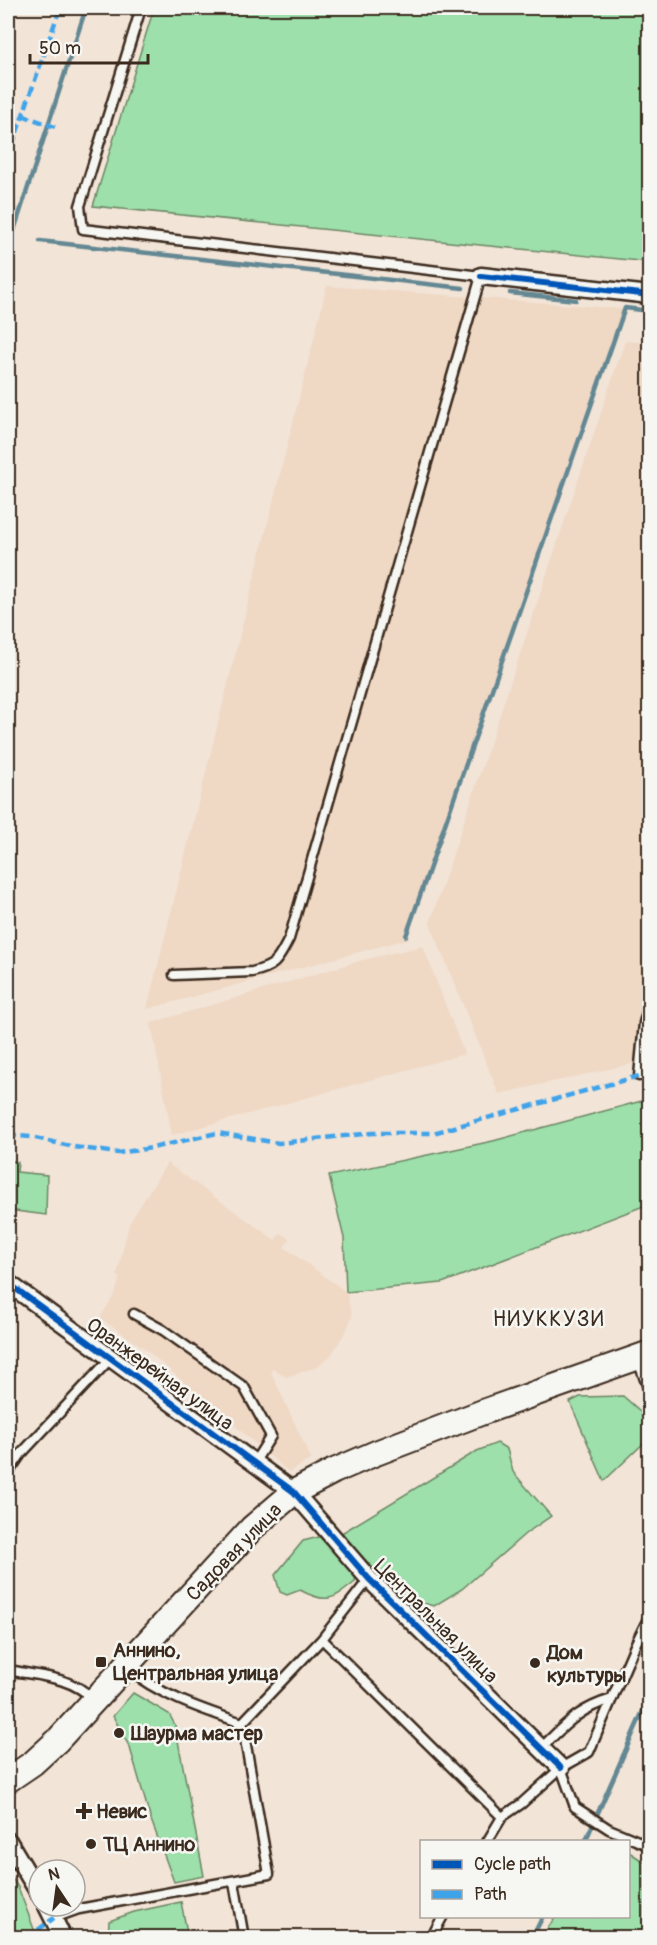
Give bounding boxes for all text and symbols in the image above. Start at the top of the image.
scale bar [30,27,148,65]
text: 50 m [39,37,81,60]
district label: НИУККУЗИ [493,1306,605,1333]
street label: Оранжерейная улица [82,1312,238,1436]
street label: Садовая улица [181,1498,287,1606]
street label: Центральная улица [369,1554,503,1688]
place label: Аннино, Центральная улица [113,1638,278,1686]
place label: Дом культуры [546,1640,627,1688]
marker: Аннино, Центральная улица [94,1655,108,1669]
marker: Дом культуры [528,1656,542,1670]
place label: Шаурма мастер [130,1721,264,1746]
marker: Шаурма мастер [112,1726,126,1740]
place label: Невис [96,1799,147,1824]
marker: Невис [77,1804,91,1818]
place label: ТЦ Аннино [102,1832,195,1857]
marker: ТЦ Аннино [84,1837,98,1851]
legend [420,1840,630,1918]
text: Cycle path [474,1853,551,1876]
north arrow [27,1858,87,1918]
text: N [46,1863,62,1885]
text: Path [474,1883,507,1906]

